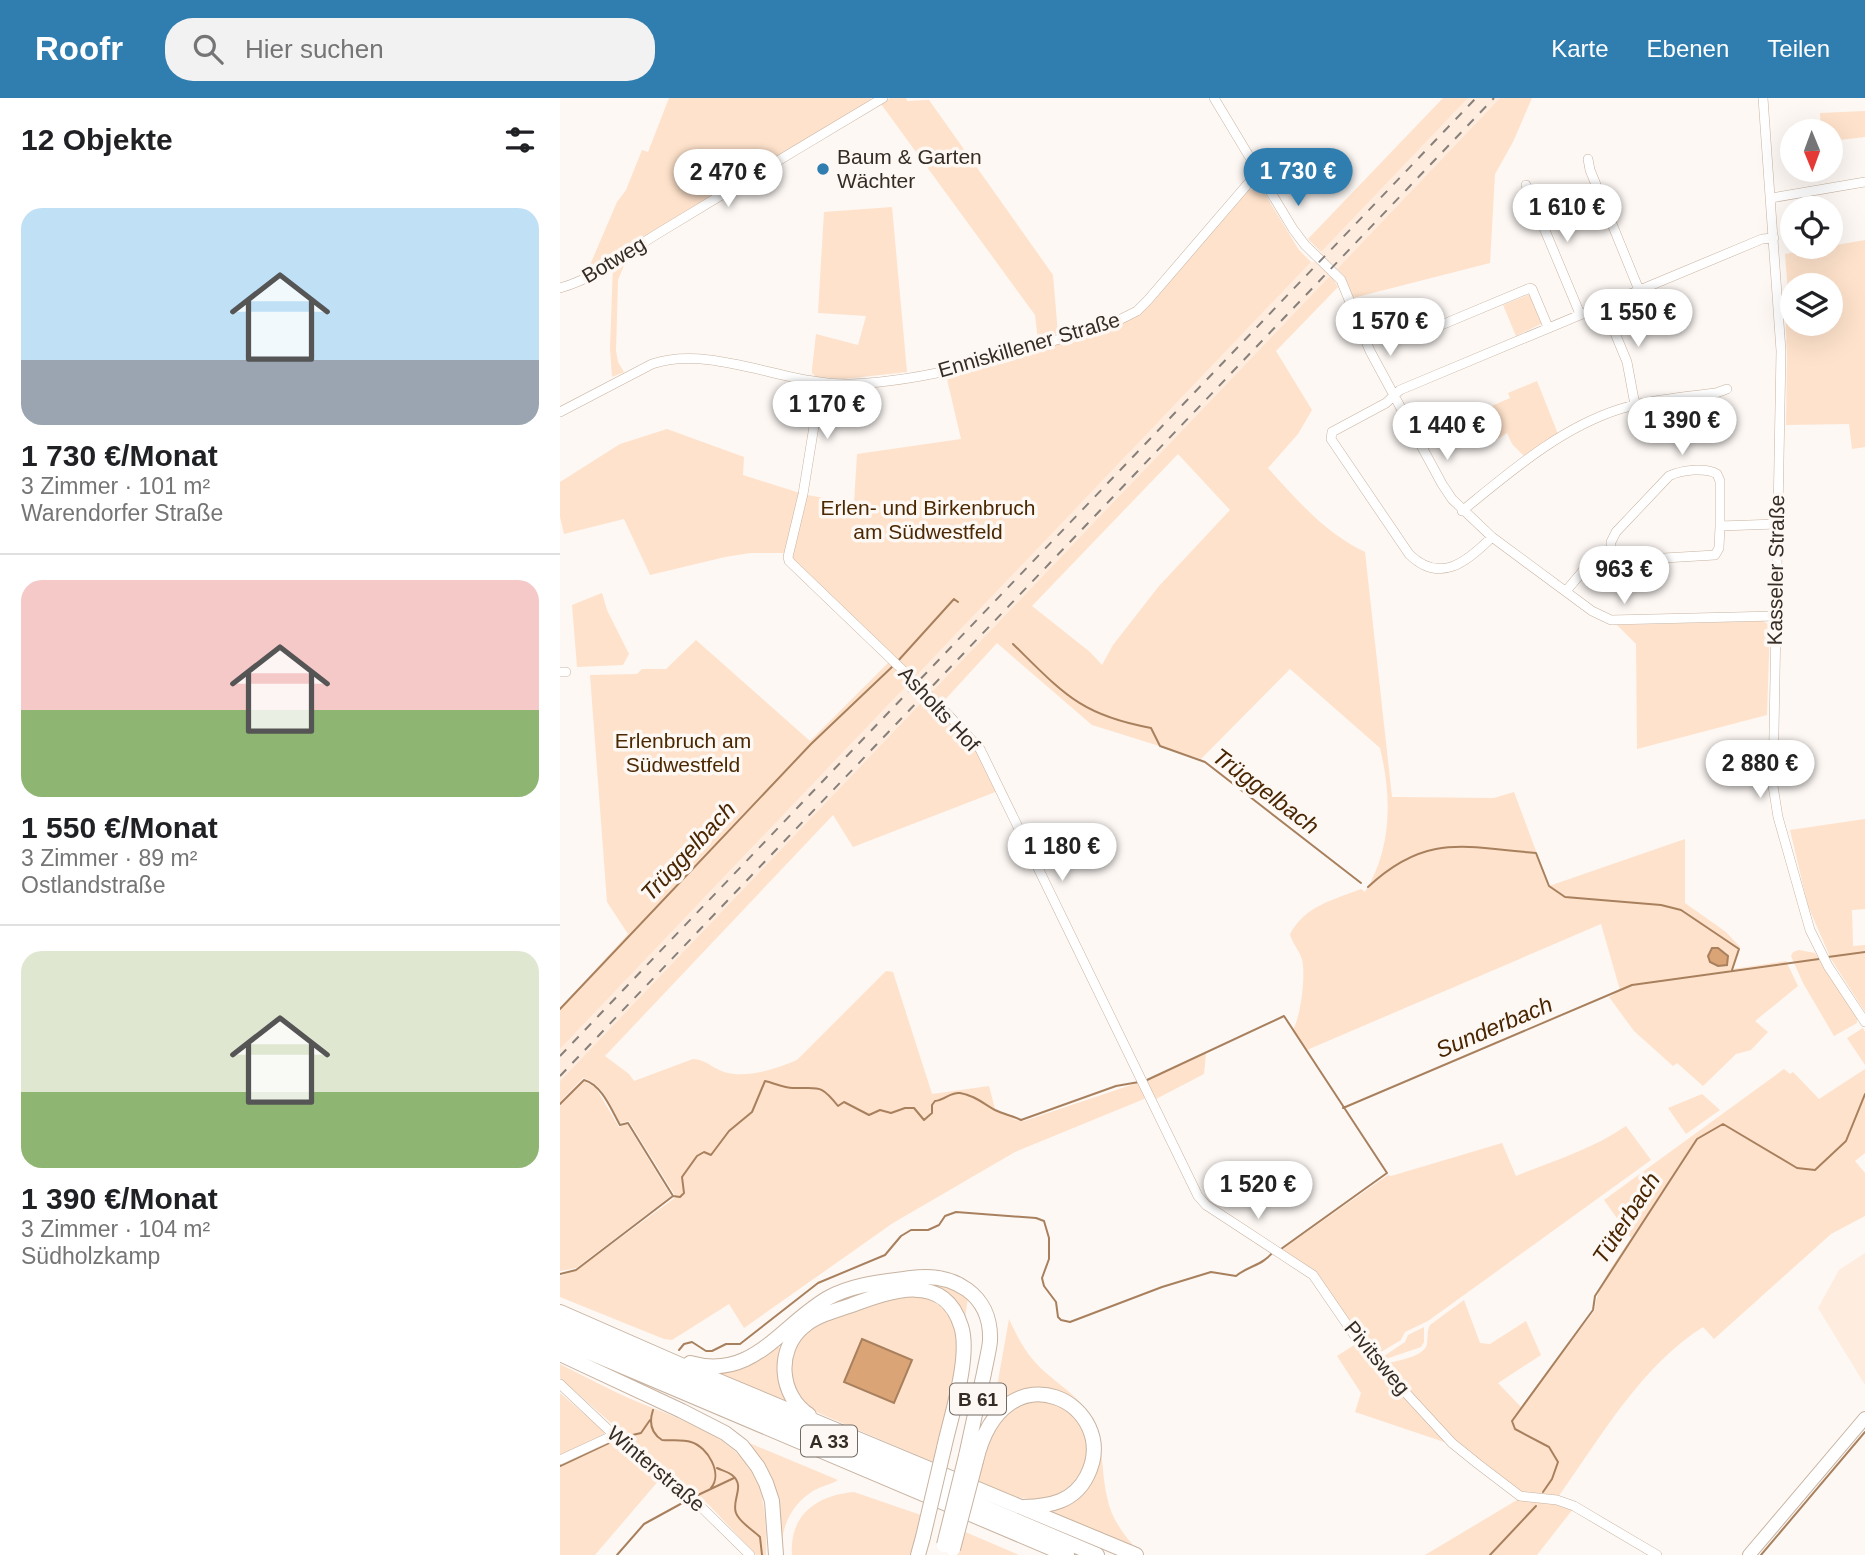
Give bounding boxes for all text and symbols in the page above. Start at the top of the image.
search box [165,18,655,81]
text: Roofr [35,30,123,67]
icon: search [189,30,227,68]
text: Hier suchen [245,34,384,64]
text: Karte [1551,35,1609,62]
text: Ebenen [1647,35,1729,62]
text: Teilen [1767,35,1830,62]
north arrow [1780,119,1843,182]
map controls [1780,119,1843,336]
icon: filters [501,121,539,159]
text: 12 Objekte [21,123,173,156]
place label: Baum & Garten Wächter [837,145,982,192]
pin: 1 730 € [1233,148,1363,208]
pin: 2 470 € [663,150,793,209]
text: 1 730 € [1260,158,1336,184]
text: 2 470 € [690,159,766,185]
marker: Baum & Garten Wächter [815,161,831,177]
pin: 1 610 € [1502,184,1632,244]
text: 1 610 € [1529,194,1605,220]
button: locate [1780,196,1843,259]
street label: Botweg [578,232,650,287]
icon: home [217,254,343,380]
button: layers [1780,273,1843,336]
pin: 1 550 € [1573,289,1703,349]
pin: 1 570 € [1325,299,1455,358]
text: 1 550 € [1600,299,1676,325]
street label: Enniskillener Straße [935,308,1122,381]
text: 1 570 € [1352,308,1428,334]
pin: 1 170 € [762,382,892,441]
text: 1 170 € [789,391,865,417]
pin: 1 390 € [1617,398,1747,457]
pin: 1 440 € [1382,402,1512,462]
text: 1 390 € [1644,407,1720,433]
text: 1 440 € [1409,412,1485,438]
text: 1 730 €/Monat [21,439,218,472]
text: 3 Zimmer · 101 m² [21,473,210,499]
street label: Kasseler Straße [1763,495,1788,645]
park label: Erlen- und Birkenbruch am Südwestfeld [821,496,1035,543]
text: Warendorfer Straße [21,500,223,526]
pin: 963 € [1575,546,1673,606]
text: 963 € [1595,556,1653,582]
icon: home [217,626,343,752]
street label: Asholts Hof [894,662,985,756]
park label: Erlenbruch am Südwestfeld [615,729,751,776]
pin: 2 880 € [1695,740,1825,800]
water label: Trüggelbach [1208,743,1324,839]
text: 2 880 € [1722,750,1798,776]
water label: Trüggelbach [635,796,741,906]
text: 1 550 €/Monat [21,811,218,844]
pin: 1 180 € [997,824,1127,883]
text: 1 180 € [1024,833,1100,859]
text: 3 Zimmer · 89 m² [21,845,197,871]
text: Ostlandstraße [21,872,165,898]
water label: Sunderbach [1432,991,1556,1063]
icon: home [217,997,343,1123]
pin: 1 520 € [1193,1162,1323,1221]
water label: Tüterbach [1587,1167,1665,1269]
text: 1 520 € [1220,1171,1296,1197]
text: 1 390 €/Monat [21,1182,218,1215]
text: 3 Zimmer · 104 m² [21,1216,210,1242]
text: Südholzkamp [21,1243,160,1269]
street label: Pivitsweg [1340,1316,1415,1399]
road number: B 61 [950,1384,1006,1414]
street label: Winterstraße [603,1421,710,1516]
road number: A 33 [801,1426,857,1456]

